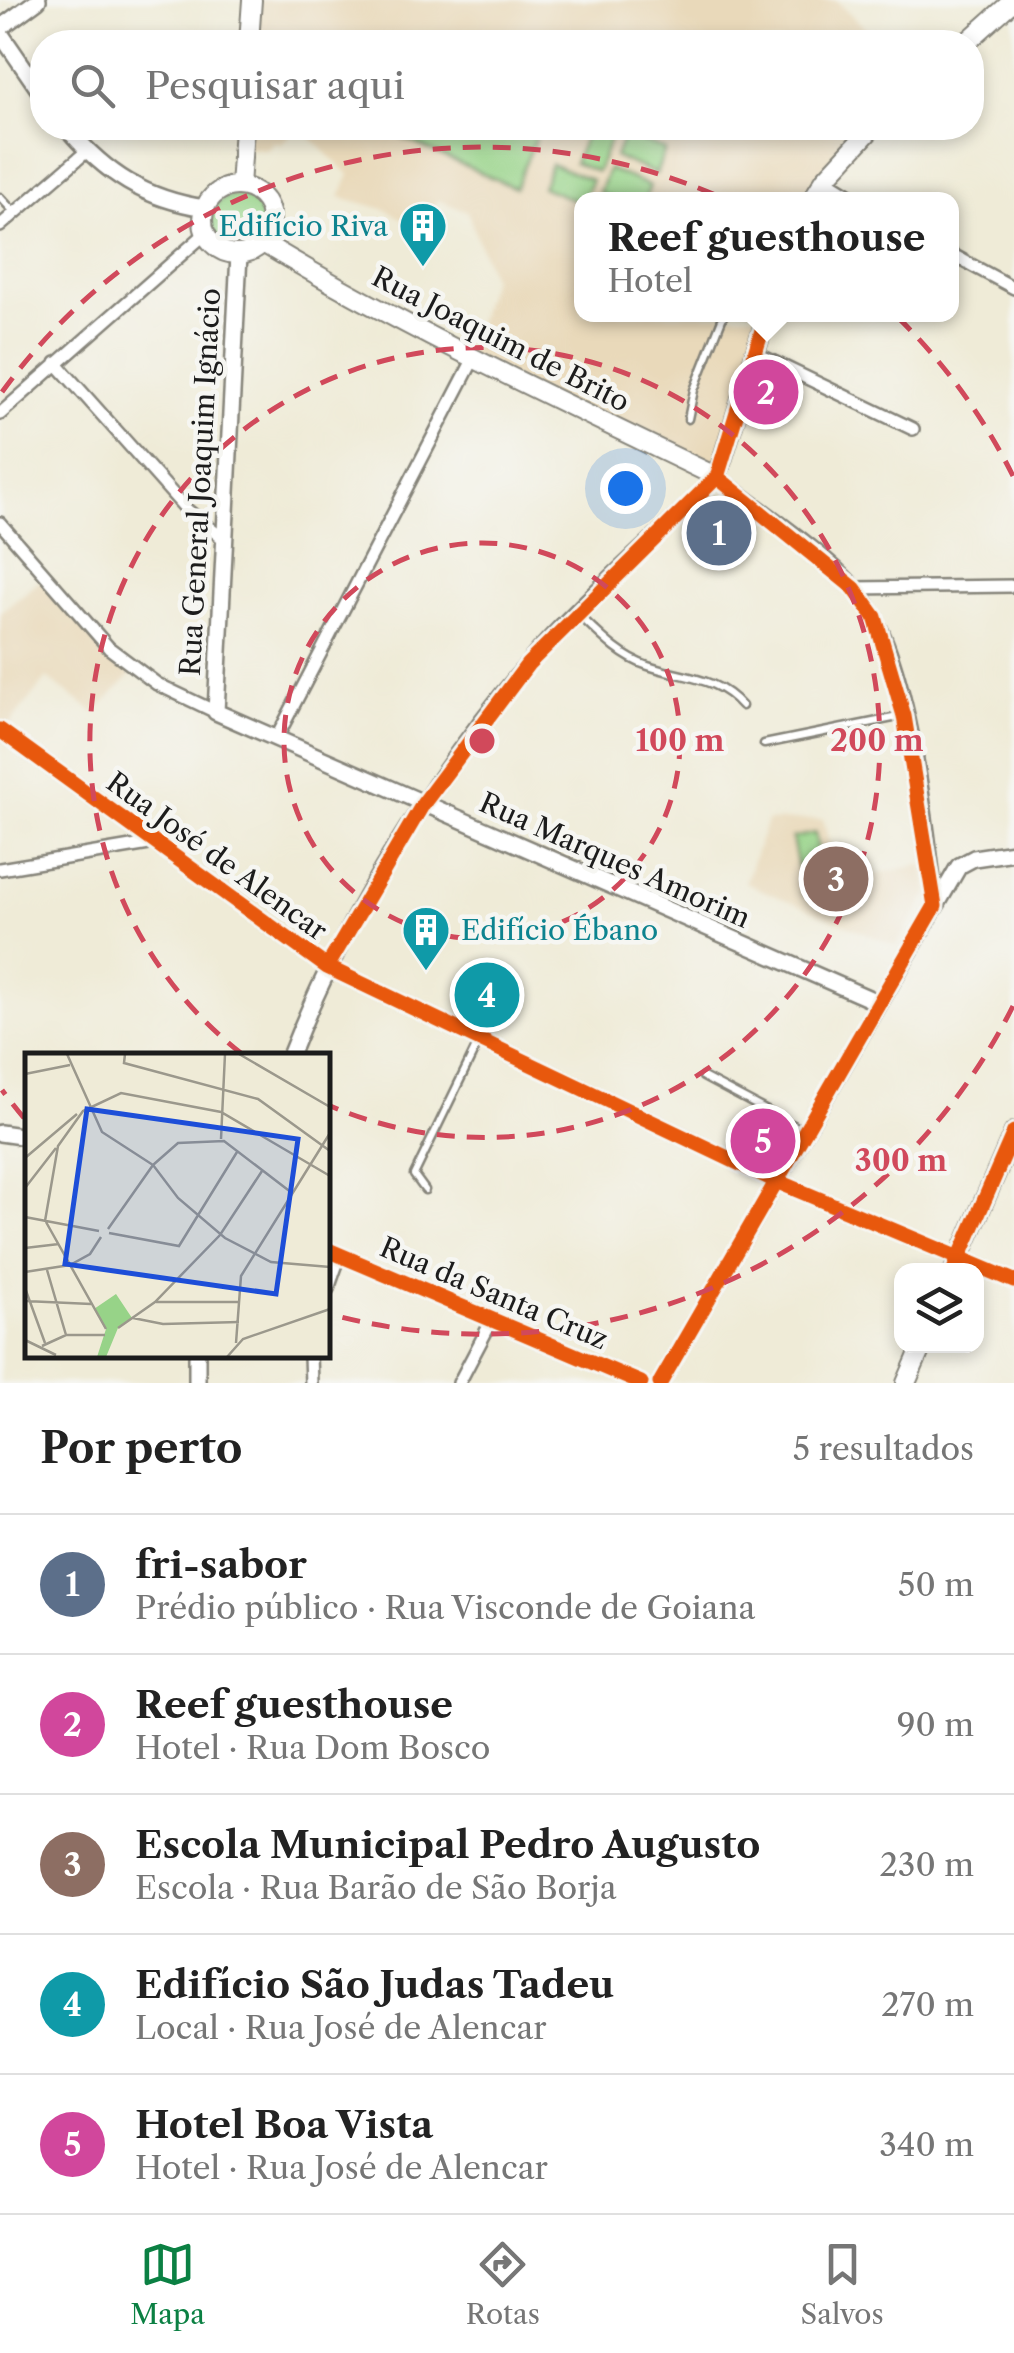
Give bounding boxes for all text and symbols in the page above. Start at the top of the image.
search box [30,30,984,140]
icon: search [65,58,120,113]
text: Pesquisar aqui [145,62,405,109]
popup [574,192,959,322]
building icon: Edifício Riva [397,200,449,268]
place label: Edifício Riva [219,209,388,243]
text: Reef guesthouse [607,214,926,261]
street label: Rua Joaquim de Brito [367,259,635,419]
text: Hotel [607,261,692,300]
street label: Rua General Joaquim Ignácio [173,287,227,677]
pin: 2 [734,354,798,430]
your location [600,463,651,514]
pin: 1 [686,496,752,570]
text: 100 m [636,722,725,759]
text: 200 m [830,722,924,759]
centre of rings [464,723,500,759]
street label: Rua José de Alencar [100,765,334,948]
street label: Rua Marques Amorim [474,785,756,935]
pin: 3 [804,842,868,916]
building icon: Edifício Ébano [400,904,452,972]
place label: Edifício Ébano [461,913,658,947]
pin: 4 [454,958,520,1032]
inset map [25,1053,330,1358]
pin: 5 [730,1104,796,1178]
text: 300 m [855,1142,947,1179]
street label: Rua da Santa Cruz [375,1230,613,1356]
map controls [894,1263,984,1353]
button: layers [894,1263,984,1353]
text: Por perto [40,1422,243,1474]
text: 5 resultados [793,1429,974,1468]
text: fri-sabor [135,1541,307,1588]
text: 1 [65,1565,80,1604]
text: 50 m [898,1565,974,1604]
text: Prédio público · Rua Visconde de Goiana [135,1588,755,1627]
text: Reef guesthouse [135,1681,453,1728]
text: 2 [63,1705,82,1744]
text: 90 m [897,1705,974,1744]
text: Hotel · Rua Dom Bosco [135,1728,490,1767]
text: Escola Municipal Pedro Augusto [135,1821,760,1868]
text: 3 [63,1845,82,1884]
text: 230 m [879,1845,974,1884]
text: Escola · Rua Barão de São Borja [135,1868,617,1907]
text: Edifício São Judas Tadeu [135,1961,614,2008]
text: 4 [63,1985,82,2024]
text: 270 m [881,1985,974,2024]
text: Local · Rua José de Alencar [135,2008,547,2047]
text: Hotel Boa Vista [135,2101,433,2148]
text: 5 [64,2125,81,2164]
text: 340 m [879,2125,974,2164]
text: Hotel · Rua José de Alencar [135,2148,548,2187]
tab: Mapa [130,2237,205,2331]
tab: Rotas [466,2237,540,2331]
tab: Salvos [801,2237,884,2331]

